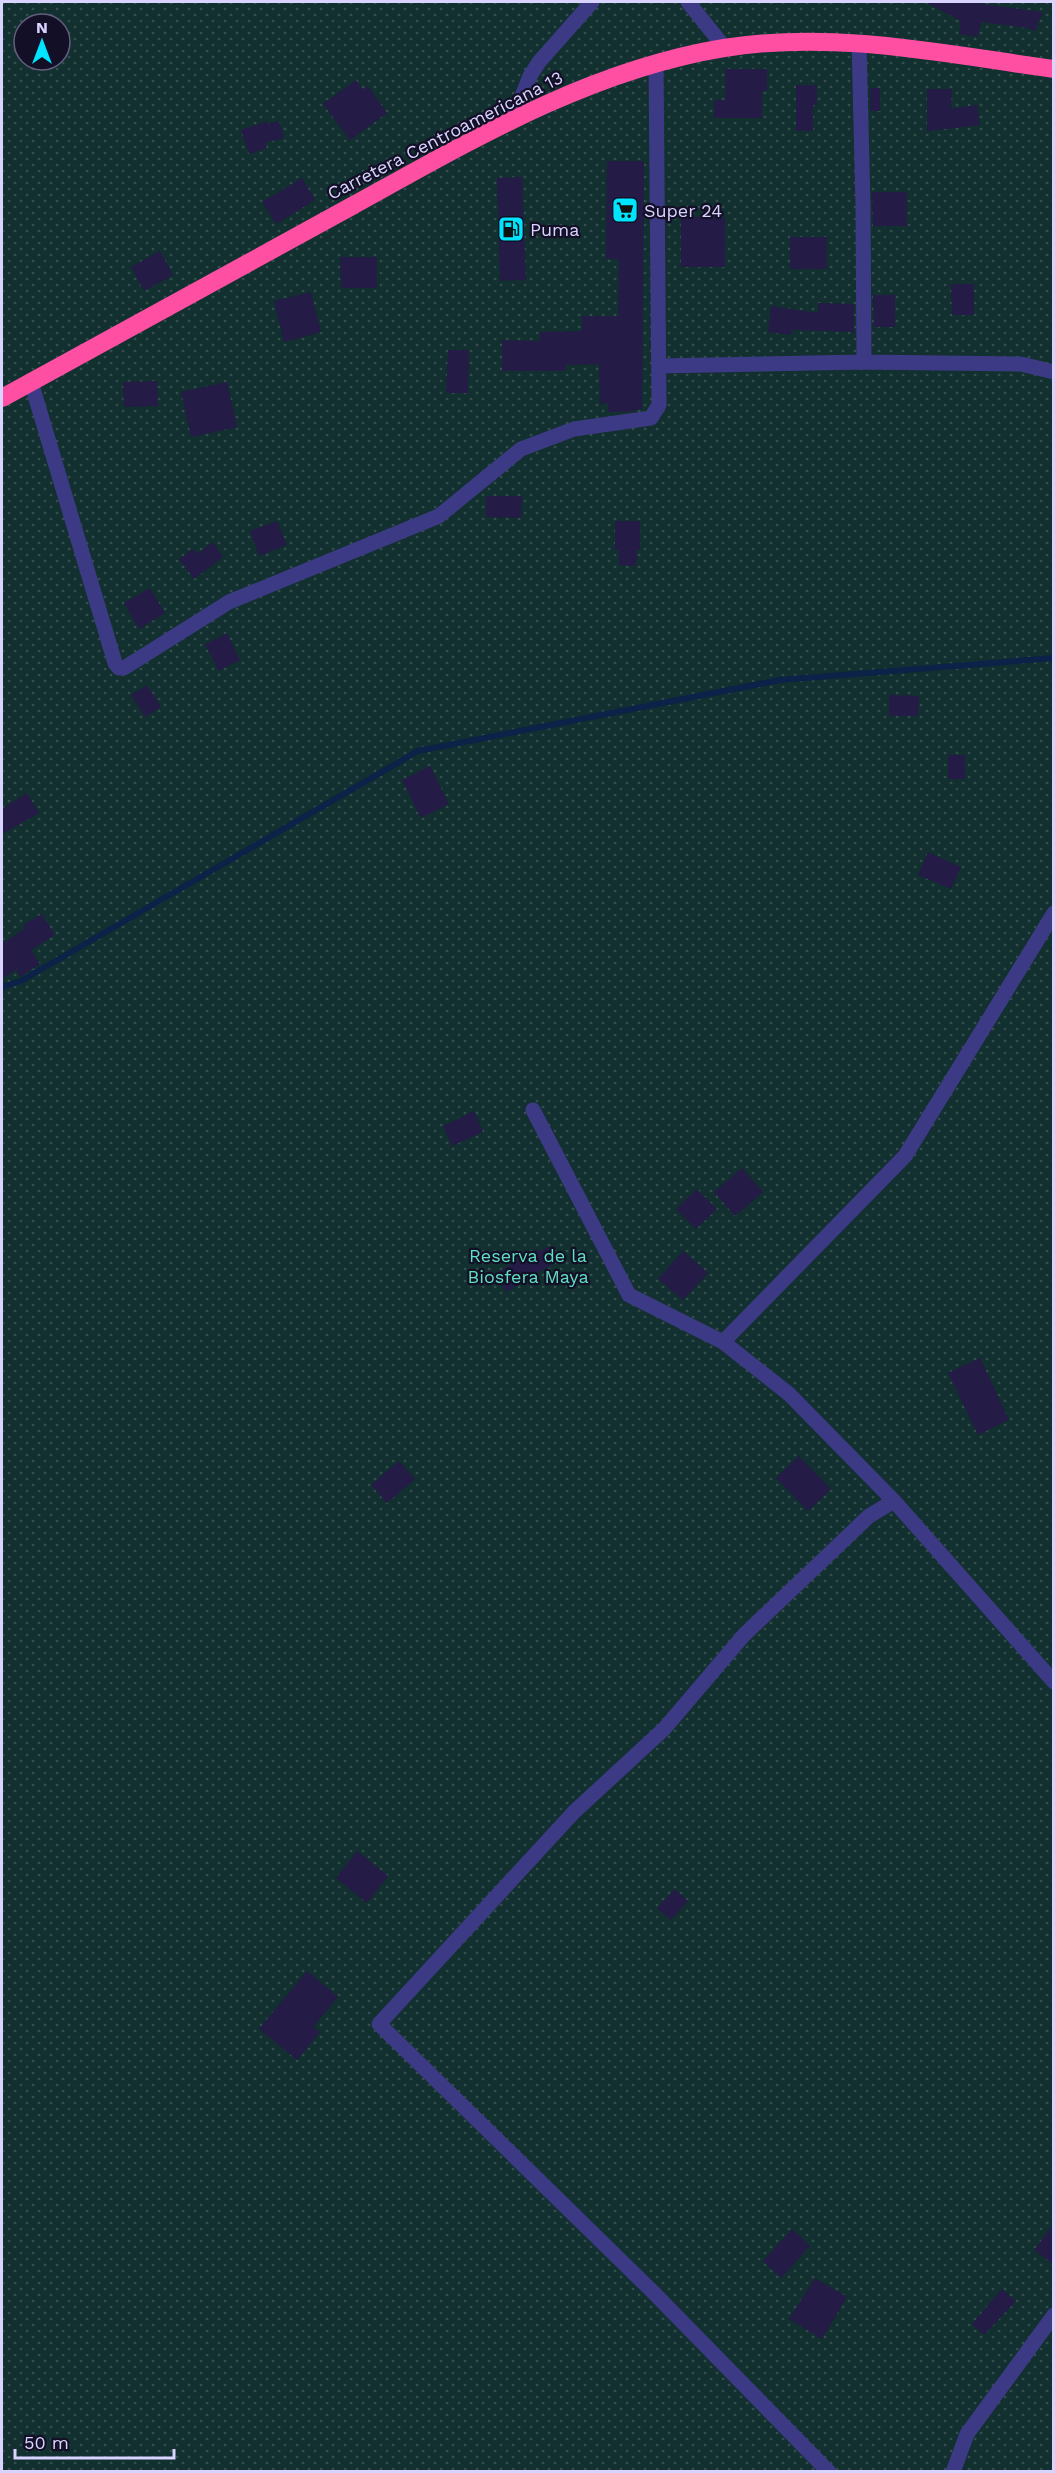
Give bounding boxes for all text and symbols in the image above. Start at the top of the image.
north arrow [12,12,72,72]
text: N [36,18,48,37]
street label: Carretera Centroamericana 13 [324,66,566,204]
supermarket icon: Super 24 [610,195,640,225]
place label: Super 24 [644,200,722,221]
fuel station icon: Puma [496,214,526,244]
place label: Puma [530,219,579,240]
park label: Reserva de la Biosfera Maya [467,1245,589,1287]
scale bar [15,2422,174,2460]
text: 50 m [24,2432,69,2453]

